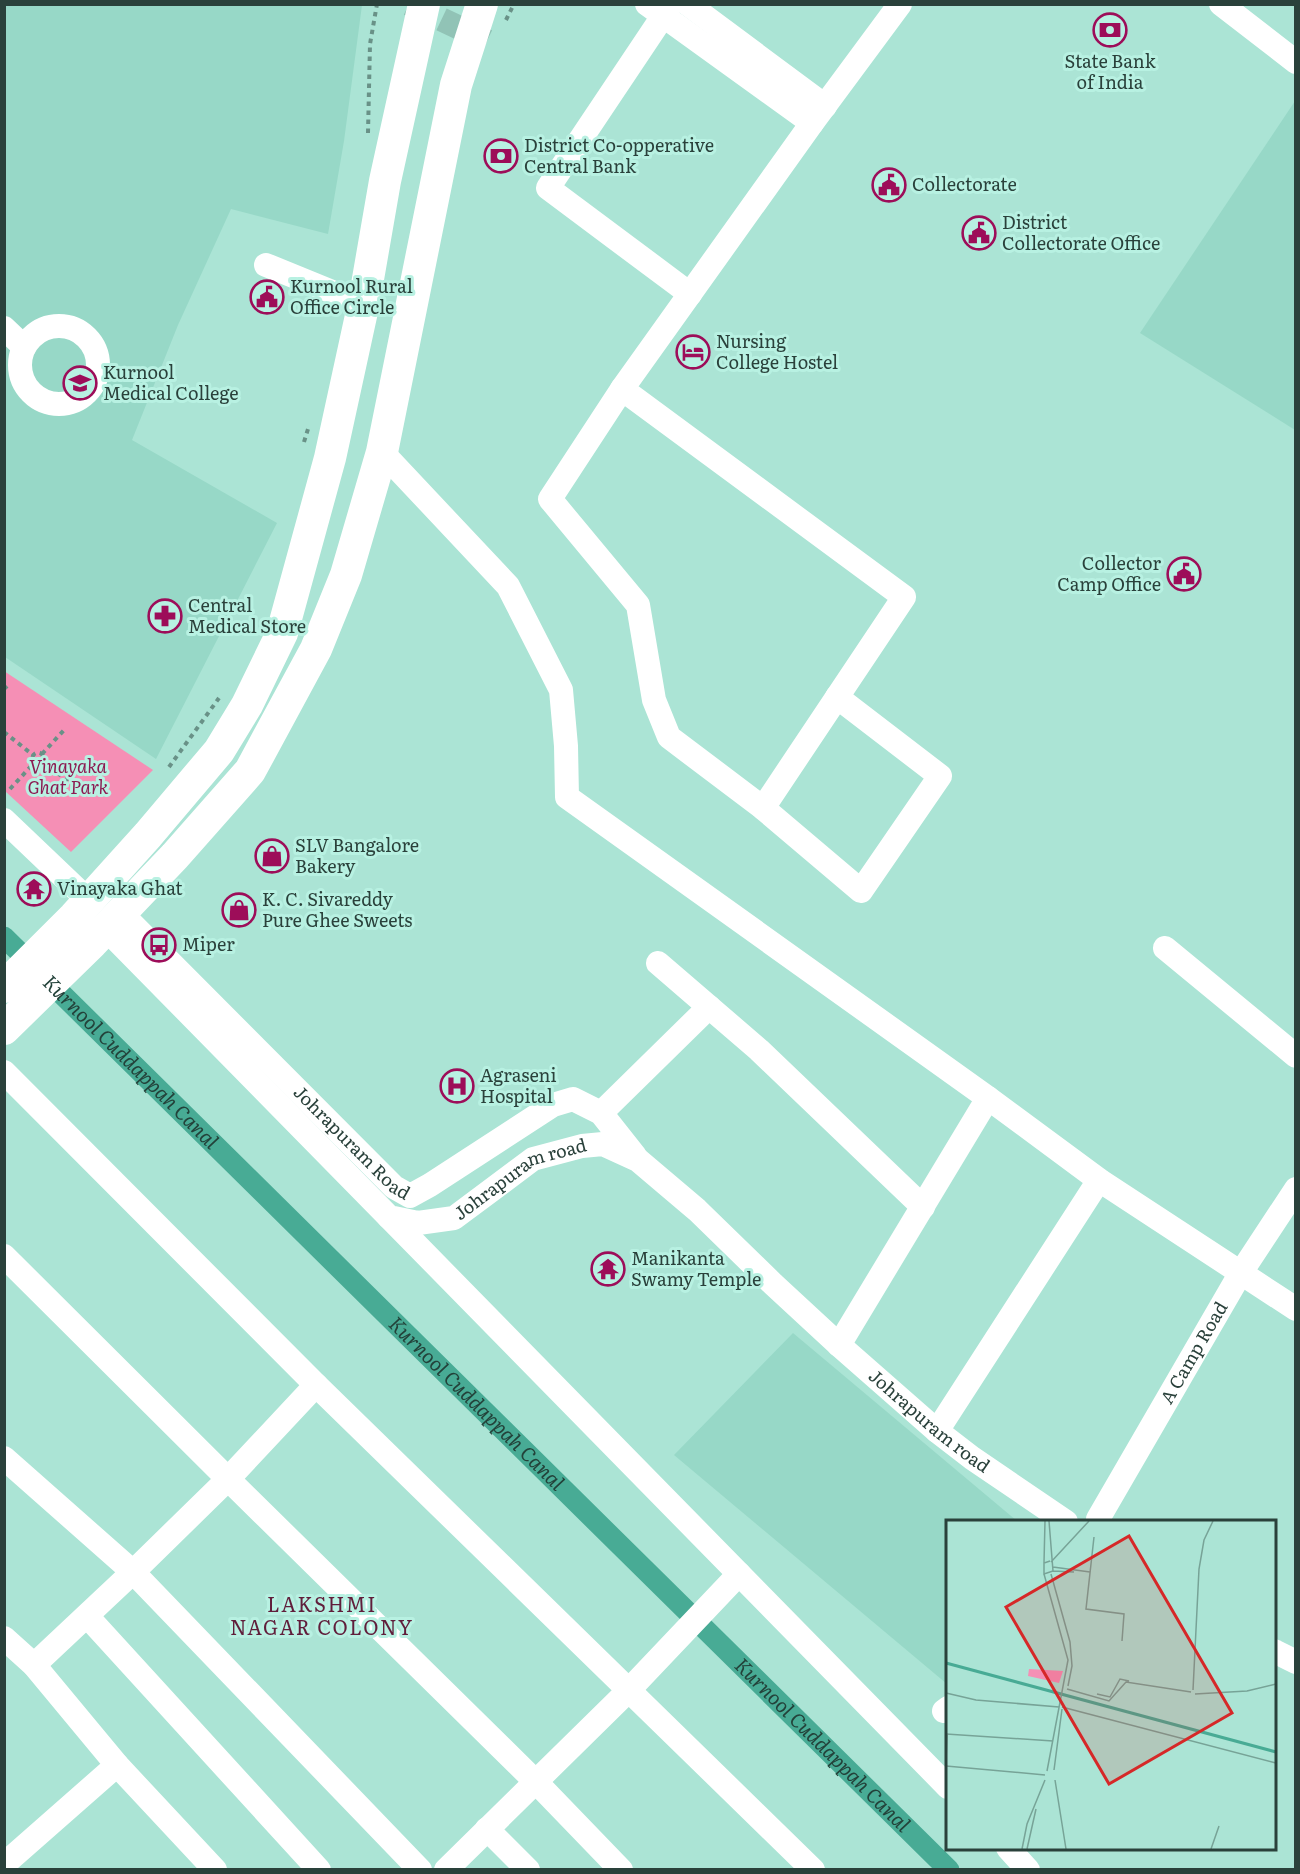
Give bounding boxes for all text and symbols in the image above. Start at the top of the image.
bank icon: State Bank of India [1092,12,1128,48]
place label: State Bank of India [1064,47,1157,95]
place label: District Co-opperative Central Bank [524,131,714,179]
bank icon: District Co-opperative Central Bank [483,138,519,174]
public building icon: Collectorate [871,167,907,203]
place label: Collectorate [912,170,1017,197]
place label: District Collectorate Office [1002,208,1160,256]
public building icon: District Collectorate Office [961,215,997,251]
place label: Kurnool Rural Office Circle [290,272,413,320]
public building icon: Kurnool Rural Office Circle [249,279,285,315]
place label: Nursing College Hostel [716,327,838,375]
hotel icon: Nursing College Hostel [675,334,711,370]
place label: Kurnool Medical College [103,358,238,406]
school or university icon: Kurnool Medical College [62,365,98,401]
place label: Collector Camp Office [1057,549,1161,597]
public building icon: Collector Camp Office [1166,556,1202,592]
place label: Central Medical Store [188,591,306,639]
pharmacy icon: Central Medical Store [147,598,183,634]
park label: Vinayaka Ghat Park [28,752,109,800]
place label: SLV Bangalore Bakery [295,831,419,879]
shop icon: SLV Bangalore Bakery [254,838,290,874]
temple icon: Vinayaka Ghat [16,871,52,907]
place label: Vinayaka Ghat [57,874,183,901]
place label: K. C. Sivareddy Pure Ghee Sweets [262,885,412,933]
shop icon: K. C. Sivareddy Pure Ghee Sweets [221,892,257,928]
bus stop icon: Miper [141,927,177,963]
place label: Miper [182,930,235,957]
water label: Kurnool Cuddappah Canal [37,967,227,1155]
place label: Agraseni Hospital [480,1061,557,1109]
hospital icon: Agraseni Hospital [439,1068,475,1104]
street label: Johrapuram Road [288,1079,416,1206]
street label: Johrapuram road [447,1130,589,1226]
place label: Manikanta Swamy Temple [631,1244,761,1292]
temple icon: Manikanta Swamy Temple [590,1251,626,1287]
street label: A Camp Road [1153,1296,1233,1408]
water label: Kurnool Cuddappah Canal [383,1308,573,1496]
street label: Johrapuram road [863,1362,996,1478]
inset map [946,1520,1276,1850]
district label: LAKSHMI NAGAR COLONY [230,1588,414,1641]
water label: Kurnool Cuddappah Canal [729,1650,919,1838]

